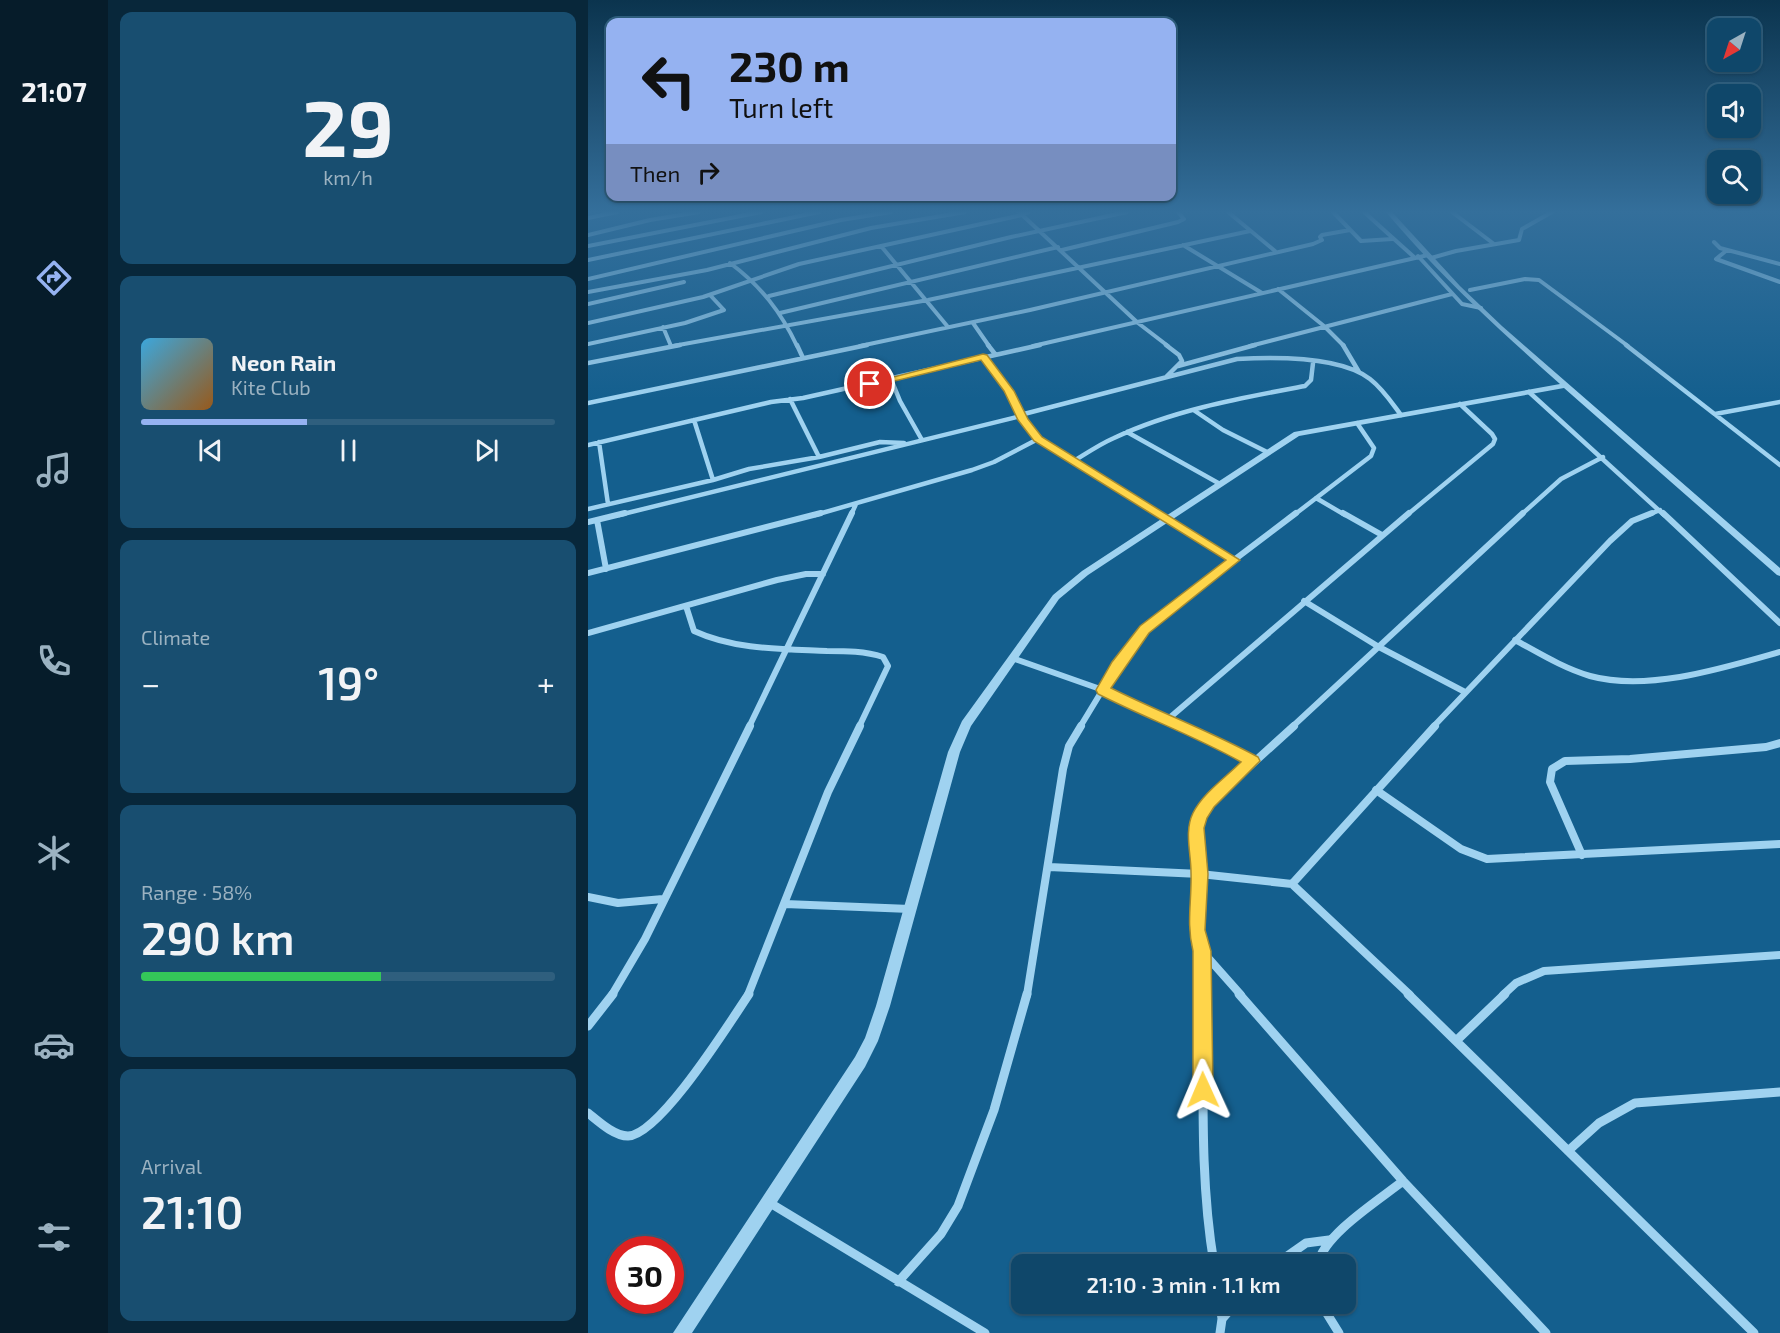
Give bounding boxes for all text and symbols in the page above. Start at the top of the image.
north arrow [1707,18,1761,72]
map controls [1707,18,1761,204]
text: 230 m [729,40,850,90]
icon: left [630,42,708,120]
text: 21:07 [21,75,87,107]
text: 29 [302,79,394,173]
button: sound [1707,84,1761,138]
text: Turn left [729,91,833,123]
button: search [1707,150,1761,204]
icon: right [692,156,725,189]
text: Then [630,160,680,186]
text: km/h [323,165,373,189]
icon: directions [33,257,75,299]
text: Neon Rain [231,349,336,375]
pin [844,358,895,409]
icon: arrive [853,367,886,400]
text: Kite Club [231,375,311,399]
icon: previous [194,434,227,467]
icon: pause [332,434,365,467]
icon: next [470,434,503,467]
icon: music [33,449,75,491]
text: Climate [141,625,210,649]
icon: phone [33,640,75,682]
text: 19° [318,655,379,709]
text: − [141,663,160,703]
text: + [537,663,555,703]
icon: climate [33,832,75,874]
text: Range · 58% [141,880,252,904]
text: 290 km [141,910,294,964]
icon: car [33,1024,75,1066]
position arrow [1171,1058,1235,1122]
text: Arrival [141,1154,202,1178]
text: 21:10 [141,1184,243,1238]
icon: filters [33,1216,75,1258]
speed limit sign: 30 [606,1236,684,1314]
text: 21:10 · 3 min · 1.1 km [1086,1271,1281,1297]

